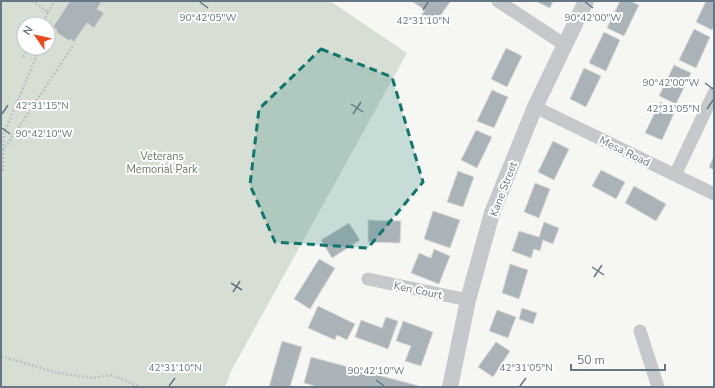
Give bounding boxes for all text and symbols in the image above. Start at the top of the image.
text: 90°42'05"W [180,11,236,25]
text: 90°42'00"W [565,11,621,25]
text: 42°31'10"N [396,14,450,28]
north arrow [16,16,56,56]
text: N [20,23,37,38]
text: 90°42'00"W [643,76,699,90]
text: 42°31'15"N [15,99,69,113]
text: 42°31'05"N [646,102,700,116]
text: 90°42'10"W [16,127,72,141]
street label: Mesa Road [597,133,653,170]
park label: Veterans Memorial Park [126,149,198,177]
street label: Kane Street [486,159,521,219]
street label: Ken Court [392,278,444,303]
scale bar [571,346,665,372]
text: 50 m [577,352,605,368]
text: 42°31'10"N [148,361,202,375]
text: 42°31'05"N [499,361,553,375]
text: 90°42'10"W [348,364,404,378]

